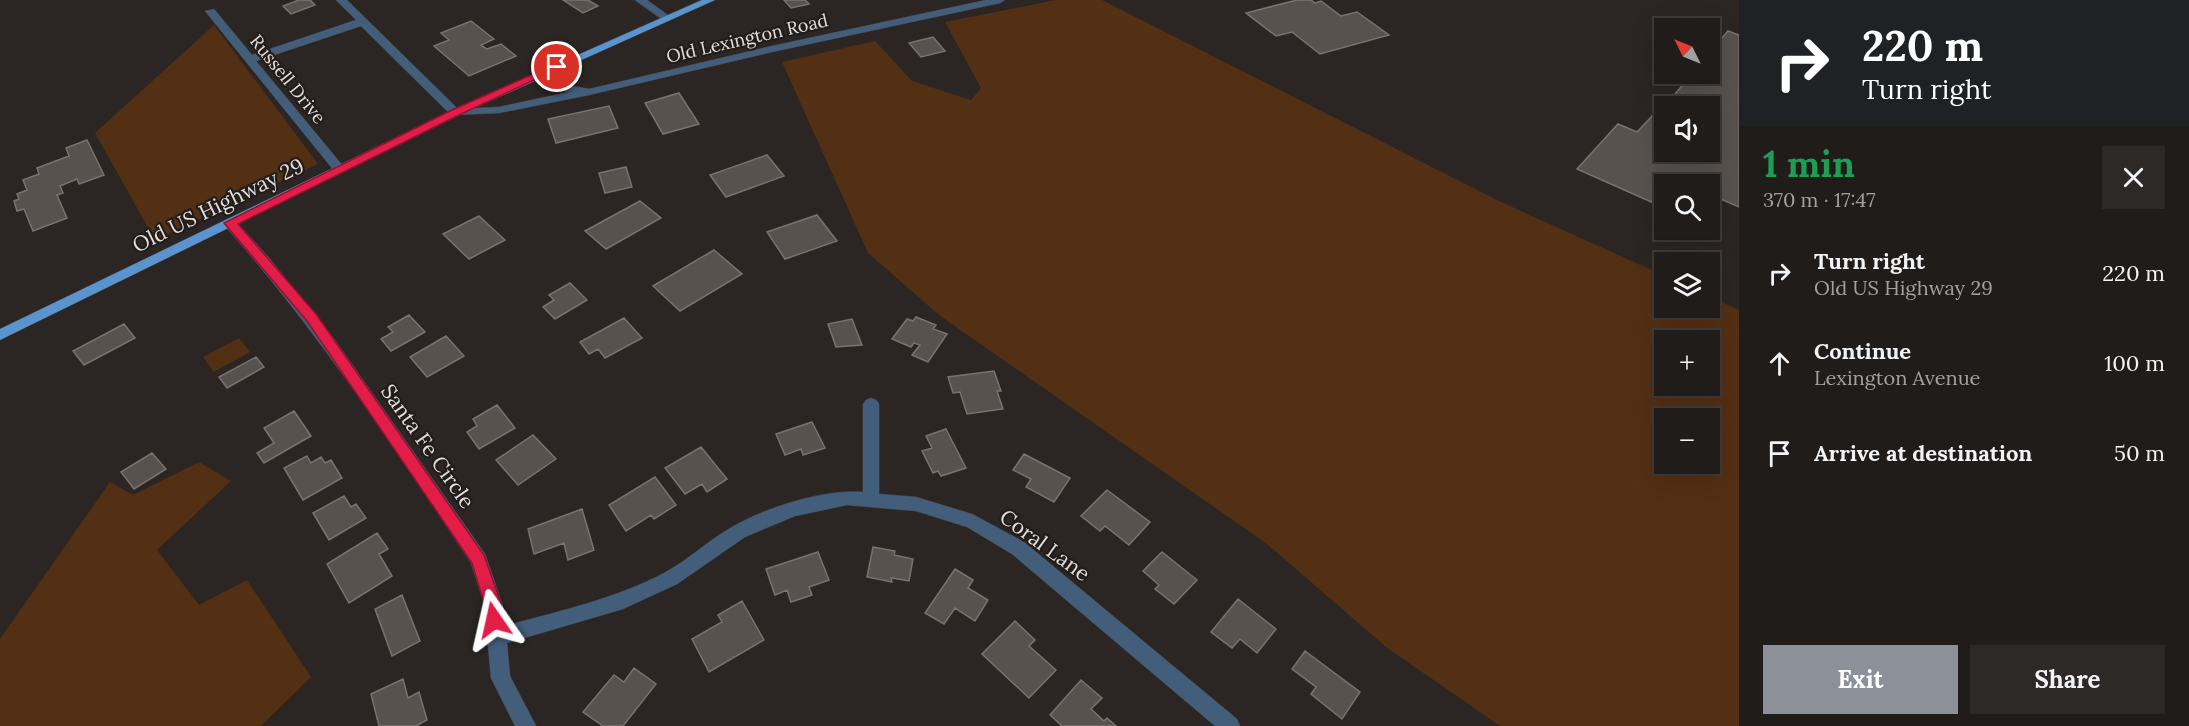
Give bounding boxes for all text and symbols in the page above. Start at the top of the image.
street label: Old Lexington Road [664,8,830,68]
north arrow [1654,18,1720,84]
map controls [1654,18,1720,474]
text: 220 m [1862,19,1983,73]
icon: right [1763,24,1841,102]
street label: Russell Drive [245,30,331,128]
pin [531,41,582,92]
icon: arrive [540,50,573,83]
text: Turn right [1862,72,1991,106]
button: sound [1654,96,1720,162]
text: 1 min [1763,141,1855,187]
button: close [2102,146,2165,209]
street label: Old US Highway 29 [128,152,308,258]
button: search [1654,174,1720,240]
text: 370 m · 17:47 [1763,187,1876,212]
text: Turn right [1814,247,1925,275]
button: layers [1654,252,1720,318]
icon: right [1763,257,1796,290]
text: 220 m [2102,259,2165,287]
text: Old US Highway 29 [1814,275,1993,300]
button: + [1654,330,1720,396]
text: Continue [1814,337,1911,365]
icon: ahead [1763,347,1796,380]
text: 100 m [2104,349,2165,377]
text: Lexington Avenue [1814,365,1980,390]
street label: Santa Fe Circle [375,379,481,513]
button: − [1654,408,1720,474]
icon: arrive [1763,437,1796,470]
text: Arrive at destination [1814,439,2032,467]
text: 50 m [2114,439,2165,467]
street label: Coral Lane [994,503,1096,587]
position arrow [462,588,526,652]
button: Exit [1763,645,1958,714]
button: Share [1970,645,2165,714]

